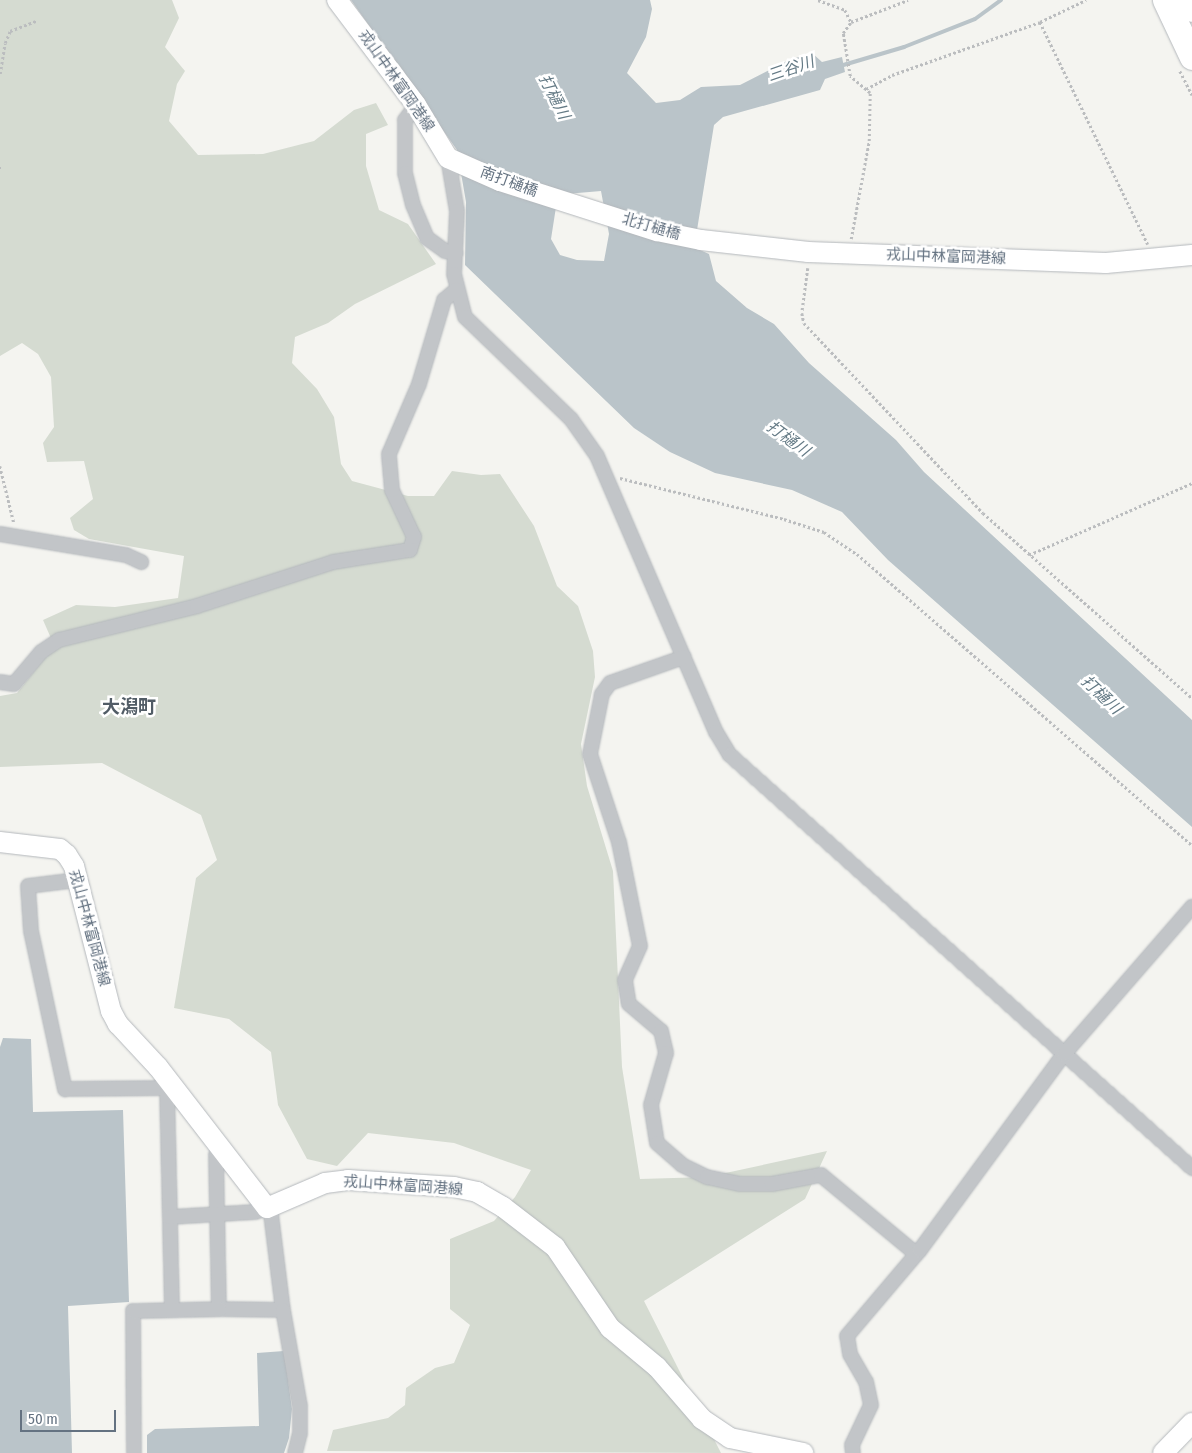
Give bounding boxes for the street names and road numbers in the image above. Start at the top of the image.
street label: 戎山中林富岡港線 [354,27,438,135]
street label: 南打樋橋 [478,163,540,201]
street label: 北打樋橋 [620,210,682,244]
street label: 戎山中林富岡港線 [886,246,1006,268]
street label: 戎山中林富岡港線 [65,868,113,988]
street label: 戎山中林富岡港線 [343,1173,463,1199]

